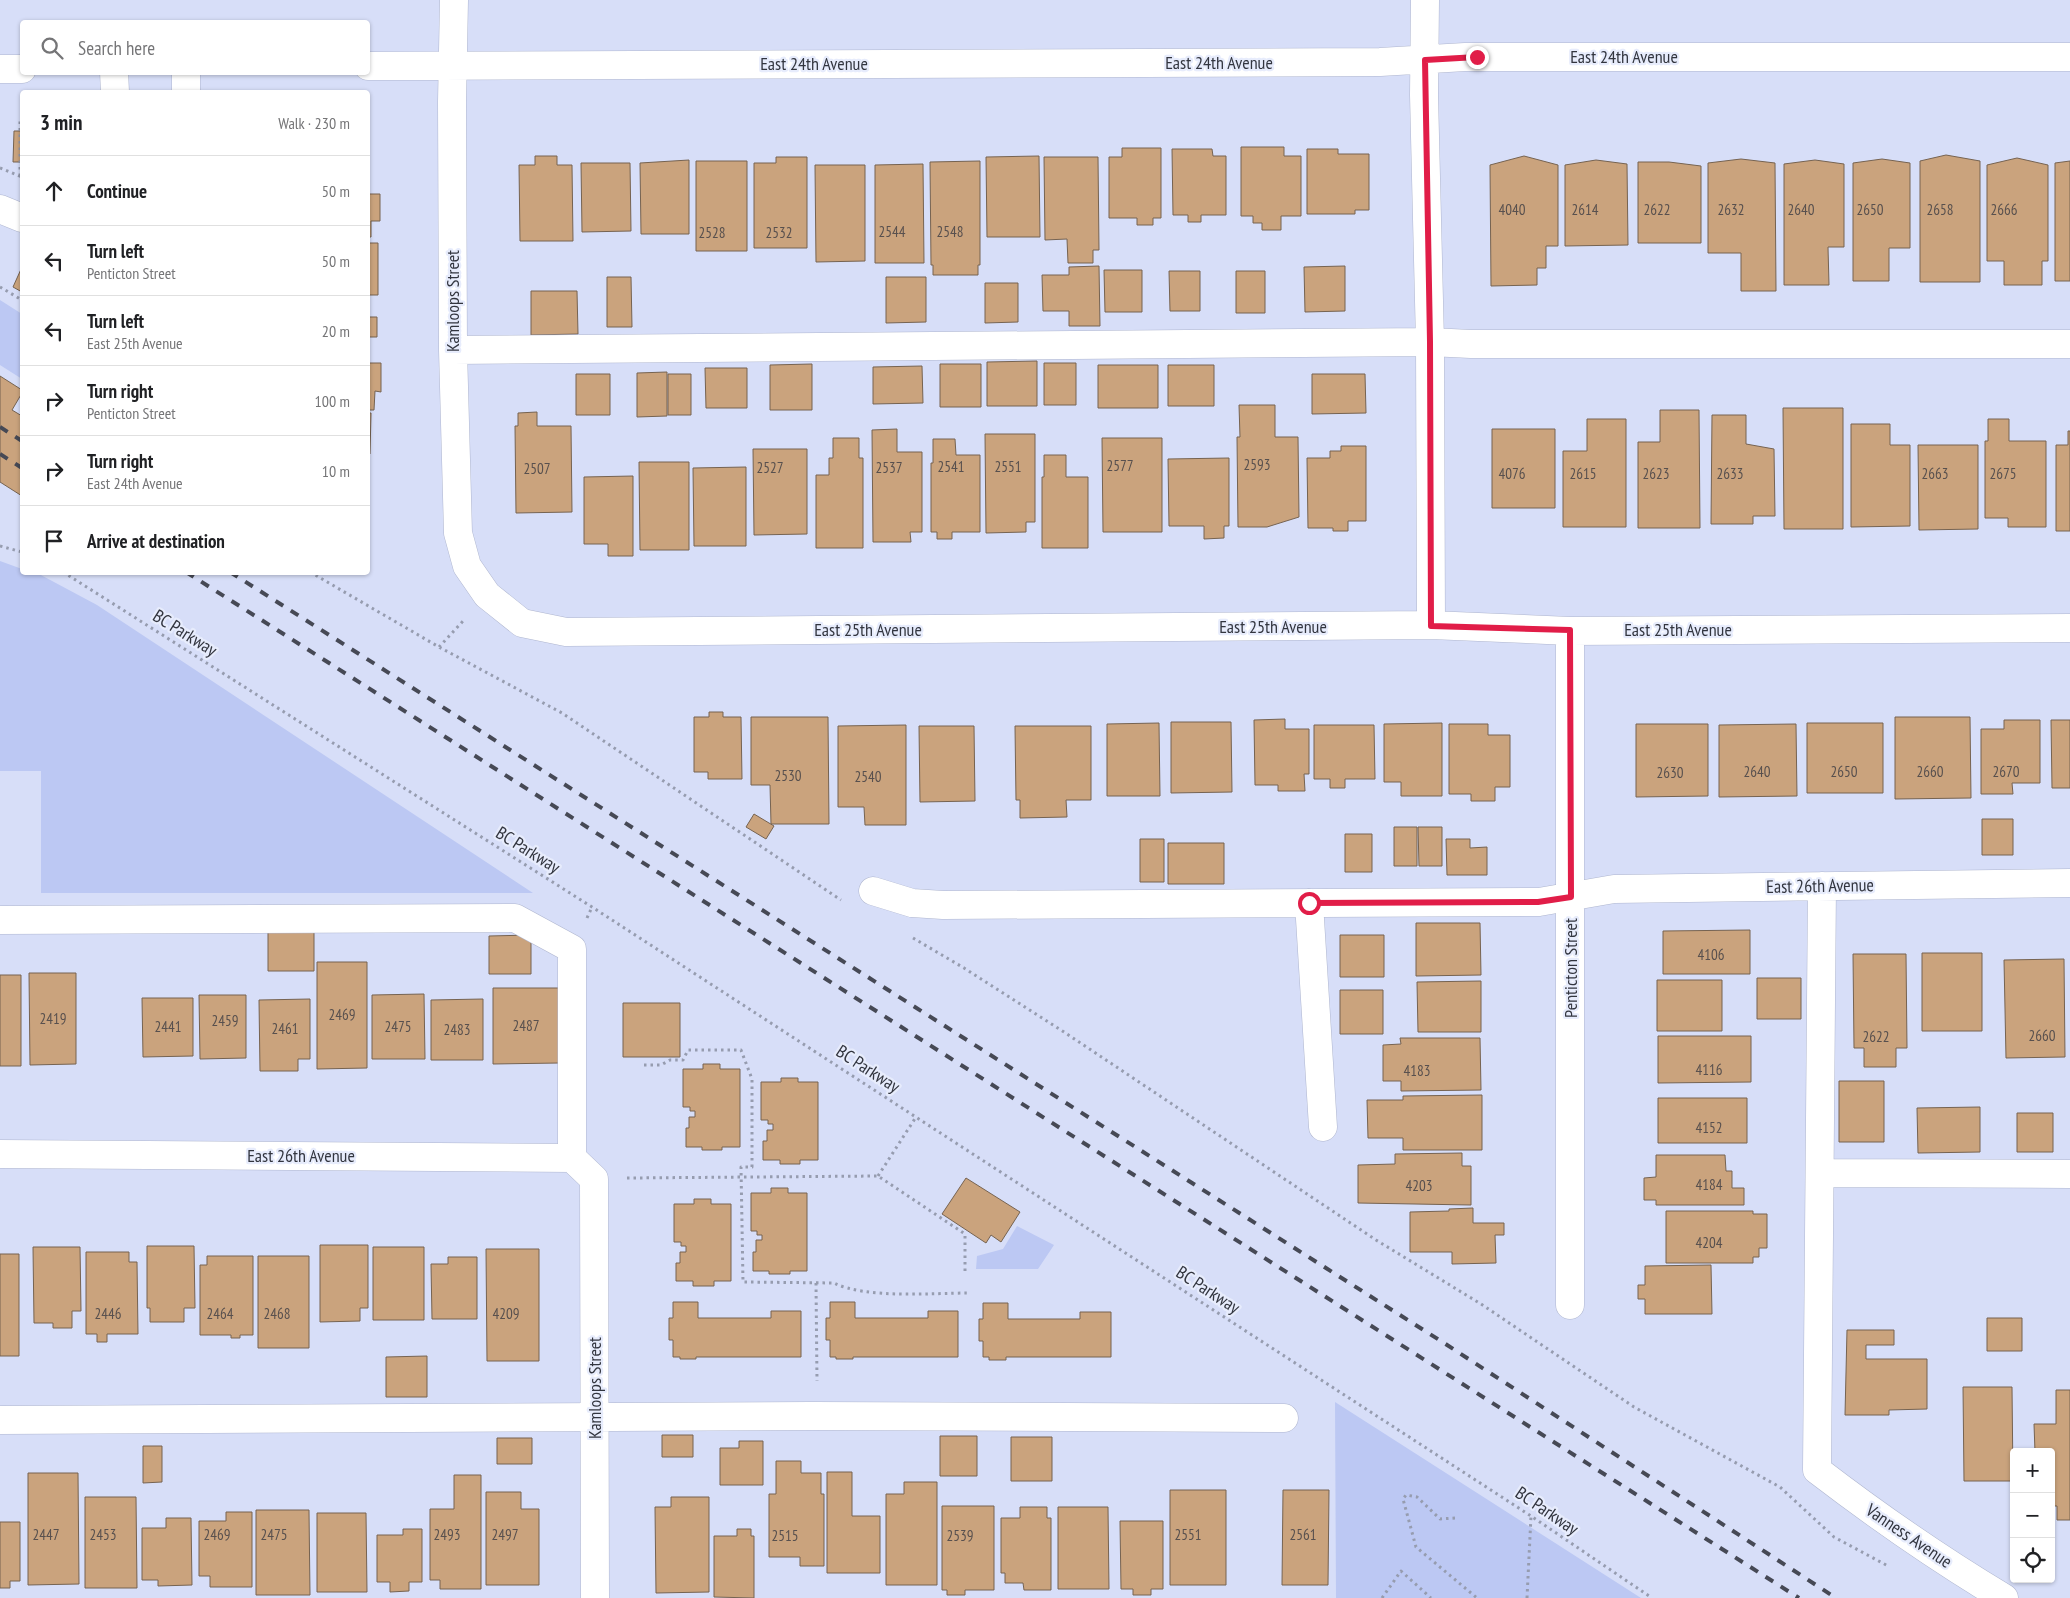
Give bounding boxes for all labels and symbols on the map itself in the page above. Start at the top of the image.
street label: East 24th Avenue [1570,45,1678,68]
route end [1466,46,1489,69]
street label: East 24th Avenue [1165,51,1273,74]
street label: East 24th Avenue [760,52,868,75]
house number: 4040 [1498,200,1526,219]
house number: 2614 [1571,200,1599,219]
house number: 2622 [1643,200,1671,219]
house number: 2632 [1717,200,1745,219]
house number: 2640 [1787,200,1815,219]
house number: 2650 [1856,200,1884,219]
house number: 2658 [1926,200,1954,219]
house number: 2666 [1990,200,2018,219]
house number: 2544 [878,222,906,241]
house number: 2548 [936,222,964,241]
house number: 2528 [698,223,726,242]
house number: 2532 [765,223,793,242]
street label: Kamloops Street [441,250,464,352]
house number: 2593 [1243,455,1271,474]
house number: 2577 [1106,456,1134,475]
house number: 2541 [937,457,965,476]
house number: 2551 [994,457,1022,476]
house number: 2527 [756,458,784,477]
house number: 2537 [875,458,903,477]
house number: 2507 [523,459,551,478]
house number: 4076 [1498,464,1526,483]
house number: 2615 [1569,464,1597,483]
house number: 2623 [1642,464,1670,483]
house number: 2633 [1716,464,1744,483]
house number: 2663 [1921,464,1949,483]
house number: 2675 [1989,464,2017,483]
street label: BC Parkway [149,604,222,661]
street label: East 25th Avenue [1219,615,1327,638]
street label: East 25th Avenue [814,618,922,641]
street label: East 25th Avenue [1624,618,1732,641]
house number: 2640 [1743,762,1771,781]
house number: 2650 [1830,762,1858,781]
house number: 2660 [1916,762,1944,781]
house number: 2670 [1992,762,2020,781]
house number: 2630 [1656,763,1684,782]
house number: 2530 [774,766,802,785]
house number: 2540 [854,767,882,786]
street label: BC Parkway [492,821,565,878]
street label: East 26th Avenue [1766,873,1874,898]
route start [1298,892,1321,915]
street label: Penticton Street [1559,918,1582,1018]
house number: 4106 [1697,945,1725,964]
house number: 2469 [328,1005,356,1024]
house number: 2419 [39,1009,67,1028]
house number: 2459 [211,1011,239,1030]
house number: 2487 [512,1016,540,1035]
house number: 2441 [154,1017,182,1036]
house number: 2475 [384,1017,412,1036]
house number: 2461 [271,1019,299,1038]
house number: 2483 [443,1020,471,1039]
house number: 2660 [2028,1026,2056,1045]
house number: 2622 [1862,1027,1890,1046]
street label: BC Parkway [832,1040,905,1098]
house number: 4116 [1695,1060,1723,1079]
house number: 4183 [1403,1061,1431,1080]
house number: 4152 [1695,1118,1723,1137]
street label: East 26th Avenue [247,1144,355,1167]
house number: 4184 [1695,1175,1723,1194]
house number: 4203 [1405,1176,1433,1195]
house number: 4204 [1695,1233,1723,1252]
street label: BC Parkway [1172,1261,1245,1319]
house number: 2446 [94,1304,122,1323]
house number: 2464 [206,1304,234,1323]
house number: 2468 [263,1304,291,1323]
house number: 4209 [492,1304,520,1323]
street label: Kamloops Street [583,1337,606,1439]
street label: BC Parkway [1511,1481,1583,1540]
street label: Vanness Avenue [1861,1498,1957,1573]
house number: 2447 [32,1525,60,1544]
house number: 2453 [89,1525,117,1544]
house number: 2469 [203,1525,231,1544]
house number: 2475 [260,1525,288,1544]
house number: 2493 [433,1525,461,1544]
house number: 2497 [491,1525,519,1544]
house number: 2551 [1174,1525,1202,1544]
house number: 2561 [1289,1525,1317,1544]
house number: 2515 [771,1526,799,1545]
house number: 2539 [946,1526,974,1545]

